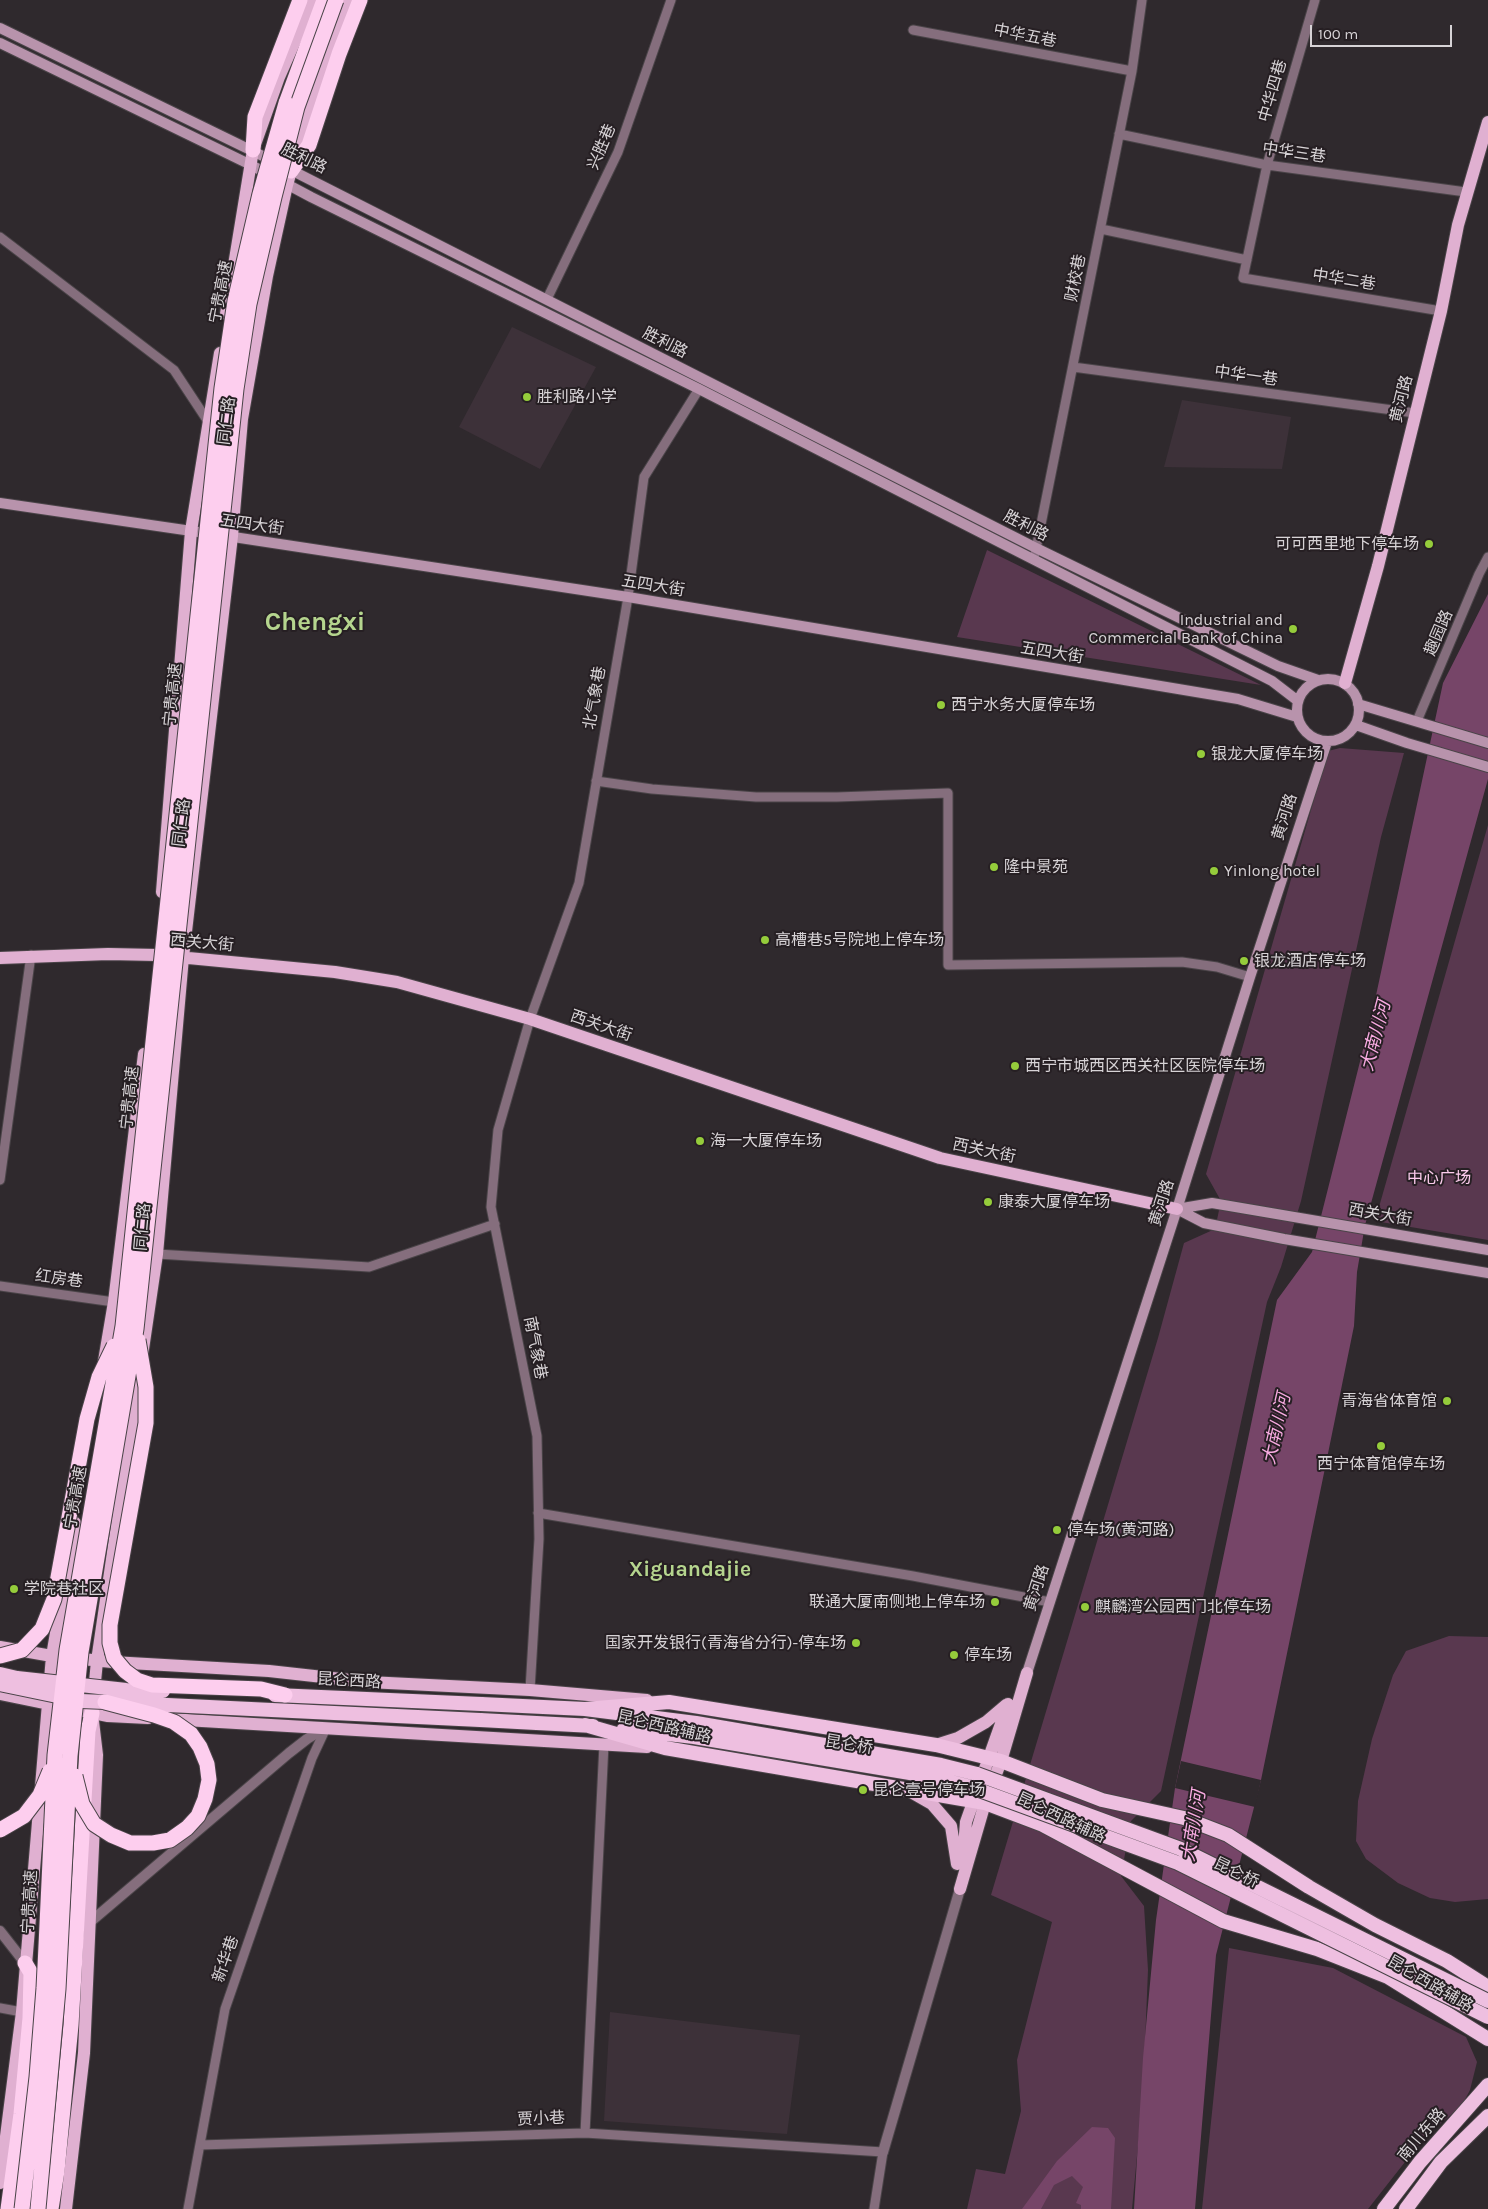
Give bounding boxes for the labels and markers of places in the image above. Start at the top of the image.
place label: 胜利路小学 [537,387,617,407]
marker: 胜利路小学 [521,391,533,403]
place label: 可可西里地下停车场 [1275,534,1419,554]
marker: 可可西里地下停车场 [1423,538,1435,550]
place label: Industrial and Commercial Bank of China [1088,610,1283,648]
marker: Industrial and Commercial Bank of China [1287,623,1299,635]
place label: 西宁水务大厦停车场 [951,695,1095,715]
marker: 西宁水务大厦停车场 [935,699,947,711]
place label: 银龙大厦停车场 [1211,744,1323,764]
marker: 银龙大厦停车场 [1195,748,1207,760]
place label: 隆中景苑 [1004,857,1068,877]
marker: 隆中景苑 [988,861,1000,873]
place label: Yinlong hotel [1224,861,1320,881]
marker: Yinlong hotel [1208,865,1220,877]
place label: 高槽巷5号院地上停车场 [775,930,944,950]
marker: 高槽巷5号院地上停车场 [759,934,771,946]
place label: 银龙酒店停车场 [1254,951,1366,971]
marker: 银龙酒店停车场 [1238,955,1250,967]
place label: 西宁市城西区西关社区医院停车场 [1025,1056,1265,1076]
marker: 西宁市城西区西关社区医院停车场 [1009,1060,1021,1072]
place label: 海一大厦停车场 [710,1131,822,1151]
marker: 海一大厦停车场 [694,1135,706,1147]
place label: 康泰大厦停车场 [998,1192,1110,1212]
marker: 康泰大厦停车场 [982,1196,994,1208]
place label: 青海省体育馆 [1341,1391,1437,1411]
marker: 青海省体育馆 [1441,1395,1453,1407]
marker: 西宁体育馆停车场 [1375,1440,1387,1452]
place label: 西宁体育馆停车场 [1317,1454,1445,1474]
place label: 停车场(黄河路) [1067,1520,1174,1540]
marker: 停车场(黄河路) [1051,1524,1063,1536]
place label: 学院巷社区 [24,1579,104,1599]
marker: 学院巷社区 [8,1583,20,1595]
place label: 联通大厦南侧地上停车场 [809,1592,985,1612]
marker: 联通大厦南侧地上停车场 [989,1596,1001,1608]
place label: 麒麟湾公园西门北停车场 [1095,1597,1271,1617]
marker: 麒麟湾公园西门北停车场 [1079,1601,1091,1613]
place label: 国家开发银行(青海省分行)-停车场 [605,1633,846,1653]
marker: 国家开发银行(青海省分行)-停车场 [850,1637,862,1649]
place label: 停车场 [964,1645,1012,1665]
marker: 停车场 [948,1649,960,1661]
place label: 昆仑壹号停车场 [873,1780,985,1800]
marker: 昆仑壹号停车场 [857,1784,869,1796]

